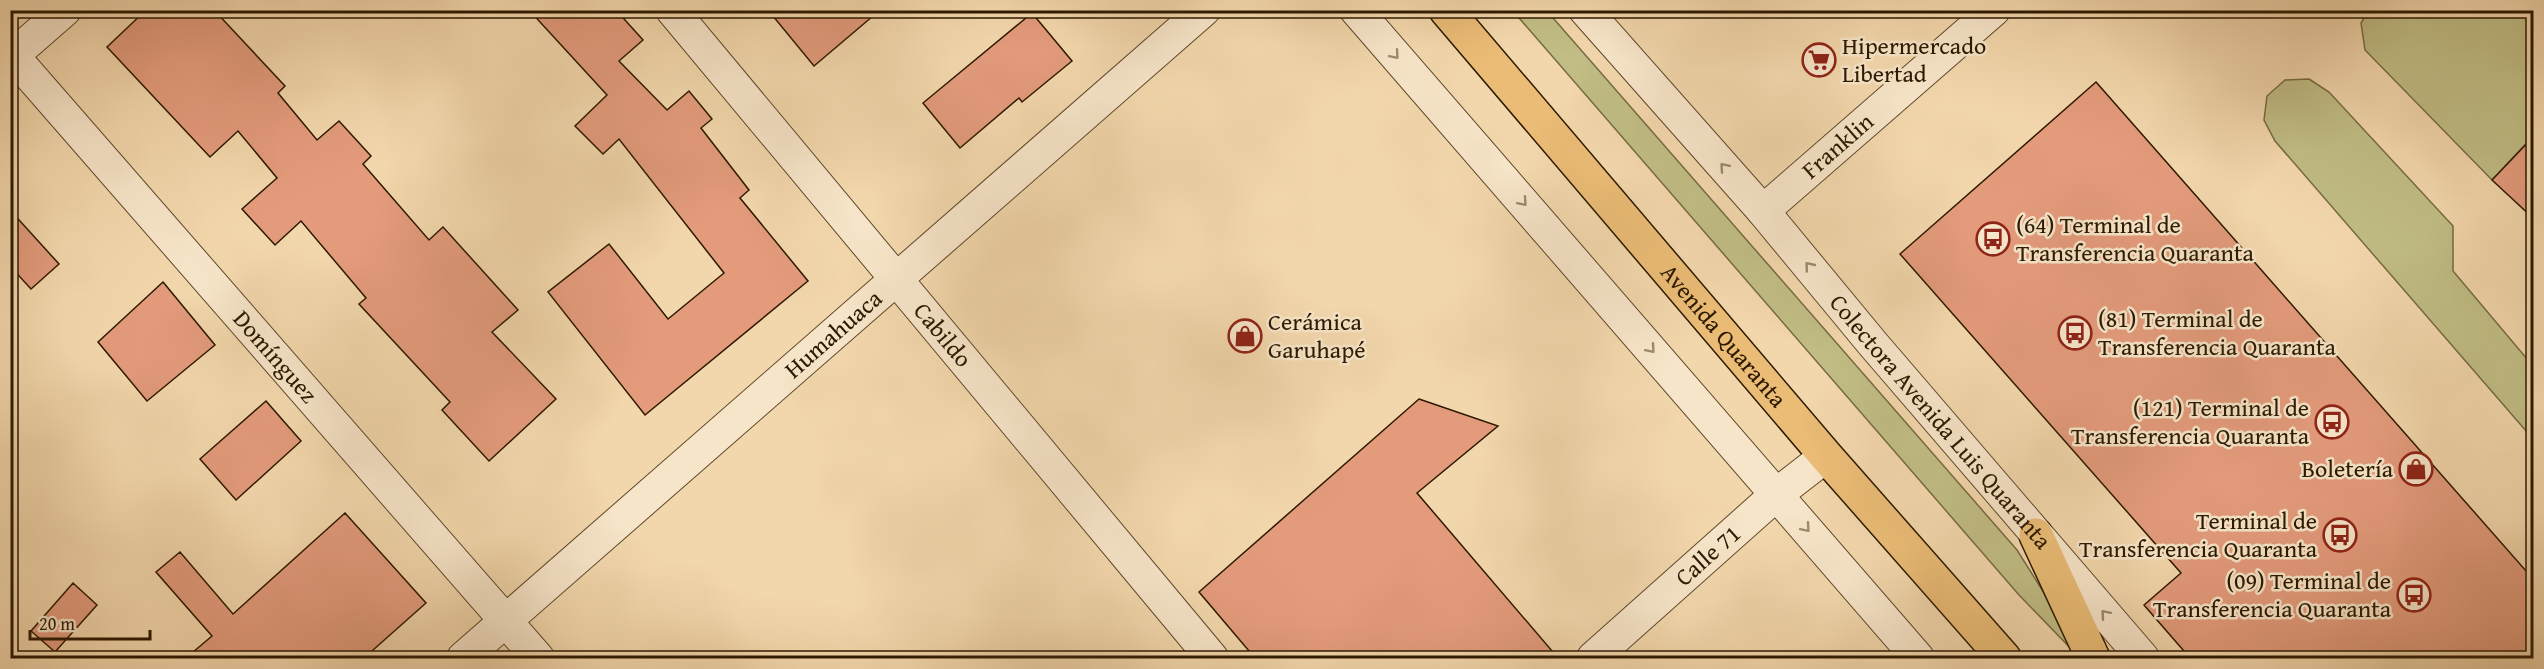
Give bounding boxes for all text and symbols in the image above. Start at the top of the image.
place label: Hipermercado Libertad [1842,28,1986,91]
supermarket icon: Hipermercado Libertad [1801,42,1837,78]
one-way arrow [1387,48,1398,59]
street label: Franklin [1794,104,1881,187]
one-way arrow [1720,163,1731,174]
one-way arrow [1516,195,1527,206]
place label: (64) Terminal de Transferencia Quaranta [2016,207,2255,270]
bus stop icon: (64) Terminal de Transferencia Quaranta [1975,221,2011,257]
street label: Avenida Quaranta [1653,256,1796,415]
one-way arrow [1805,262,1816,273]
street label: Humahuaca [776,281,890,386]
street label: Colectora Avenida Luis Quaranta [1822,286,2061,557]
street label: Cabildo [906,294,981,375]
place label: (81) Terminal de Transferencia Quaranta [2098,301,2337,364]
street label: Domínguez [225,302,326,411]
place label: Cerámica Garuhapé [1268,304,1365,367]
bus stop icon: (81) Terminal de Transferencia Quaranta [2057,315,2093,351]
shop icon: Cerámica Garuhapé [1227,318,1263,354]
one-way arrow [1644,342,1655,353]
place label: (121) Terminal de Transferencia Quaranta [2071,390,2310,453]
bus stop icon: (121) Terminal de Transferencia Quaranta [2314,404,2350,440]
place label: Boletería [2301,451,2394,486]
shop icon: Boletería [2398,451,2434,487]
place label: Terminal de Transferencia Quaranta [2079,503,2318,566]
street label: Calle 71 [1667,516,1748,594]
bus stop icon: Terminal de Transferencia Quaranta [2322,517,2358,553]
one-way arrow [1799,521,1810,532]
place label: (09) Terminal de Transferencia Quaranta [2153,563,2392,626]
bus stop icon: (09) Terminal de Transferencia Quaranta [2396,577,2432,613]
scale bar [30,603,150,641]
text: 20 m [39,610,75,637]
one-way arrow [2101,610,2112,621]

